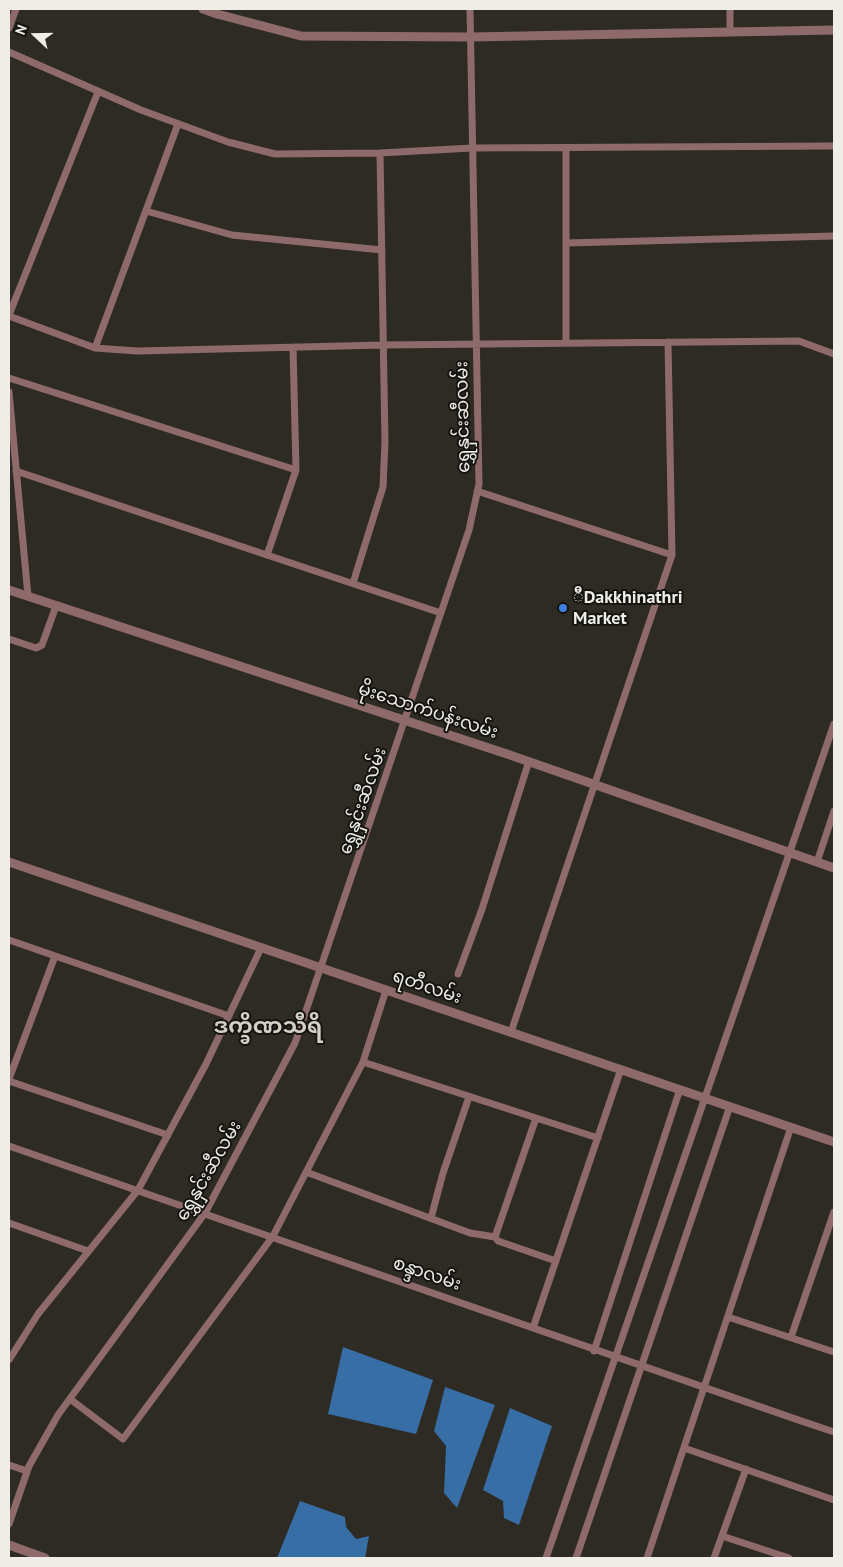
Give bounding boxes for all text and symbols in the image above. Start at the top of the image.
north arrow [10,10,60,60]
text: N [11,22,31,37]
street label: ရွှေနှင်းဆီလမ်း [451,361,475,473]
place label: ီDakkhinathri Market [573,587,683,630]
marker: ီDakkhinathri Market [557,602,569,614]
street label: မိုးသောက်ပန်းလမ်း [355,678,501,744]
street label: ရွှေနှင်းဆီလမ်း [335,745,391,857]
street label: ရတီလမ်း [390,965,464,1009]
district label: ဒက္ခိဏသီရိ [214,1014,322,1040]
street label: ရွှေနှင်းဆီလမ်း [172,1117,246,1225]
street label: စန္ဒာလမ်း [390,1252,464,1296]

